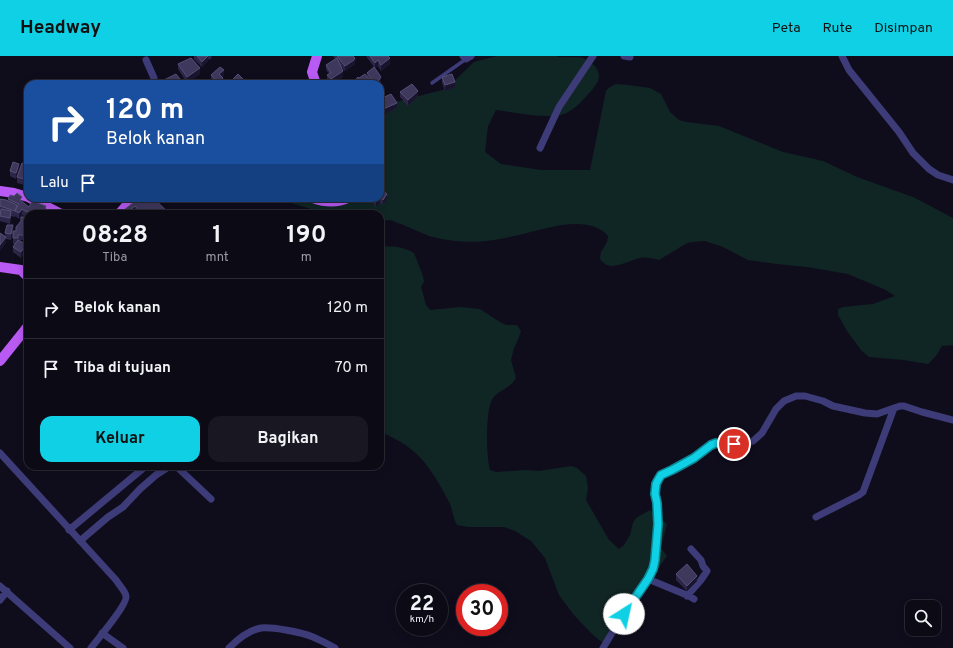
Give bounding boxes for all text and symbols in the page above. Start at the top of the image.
text: Headway [20,16,101,40]
text: Peta [772,20,801,37]
text: Rute [823,20,852,37]
text: Disimpan [874,20,933,37]
text: 120 m [106,93,184,129]
icon: right [40,96,92,148]
text: Belok kanan [106,128,205,151]
icon: arrive [77,172,99,194]
text: Lalu [40,174,69,193]
text: 08:28 [82,221,148,251]
text: 1 [212,221,222,251]
text: 190 [286,221,326,251]
text: Tiba [102,250,127,266]
text: mnt [206,250,229,266]
text: m [301,250,312,266]
icon: right [40,298,62,320]
text: Belok kanan [74,299,161,318]
text: 120 m [327,299,368,318]
icon: arrive [40,358,62,380]
text: Tiba di tujuan [74,359,171,378]
text: 70 m [335,359,368,378]
button: Keluar [40,416,200,462]
button: Bagikan [208,416,368,462]
pin [717,427,751,461]
icon: arrive [723,433,745,455]
speed limit sign: 30 [456,584,508,636]
text: 22 [410,592,434,618]
position arrow [603,593,645,635]
map controls [905,600,941,636]
button: search [905,600,941,636]
text: km/h [410,613,434,626]

